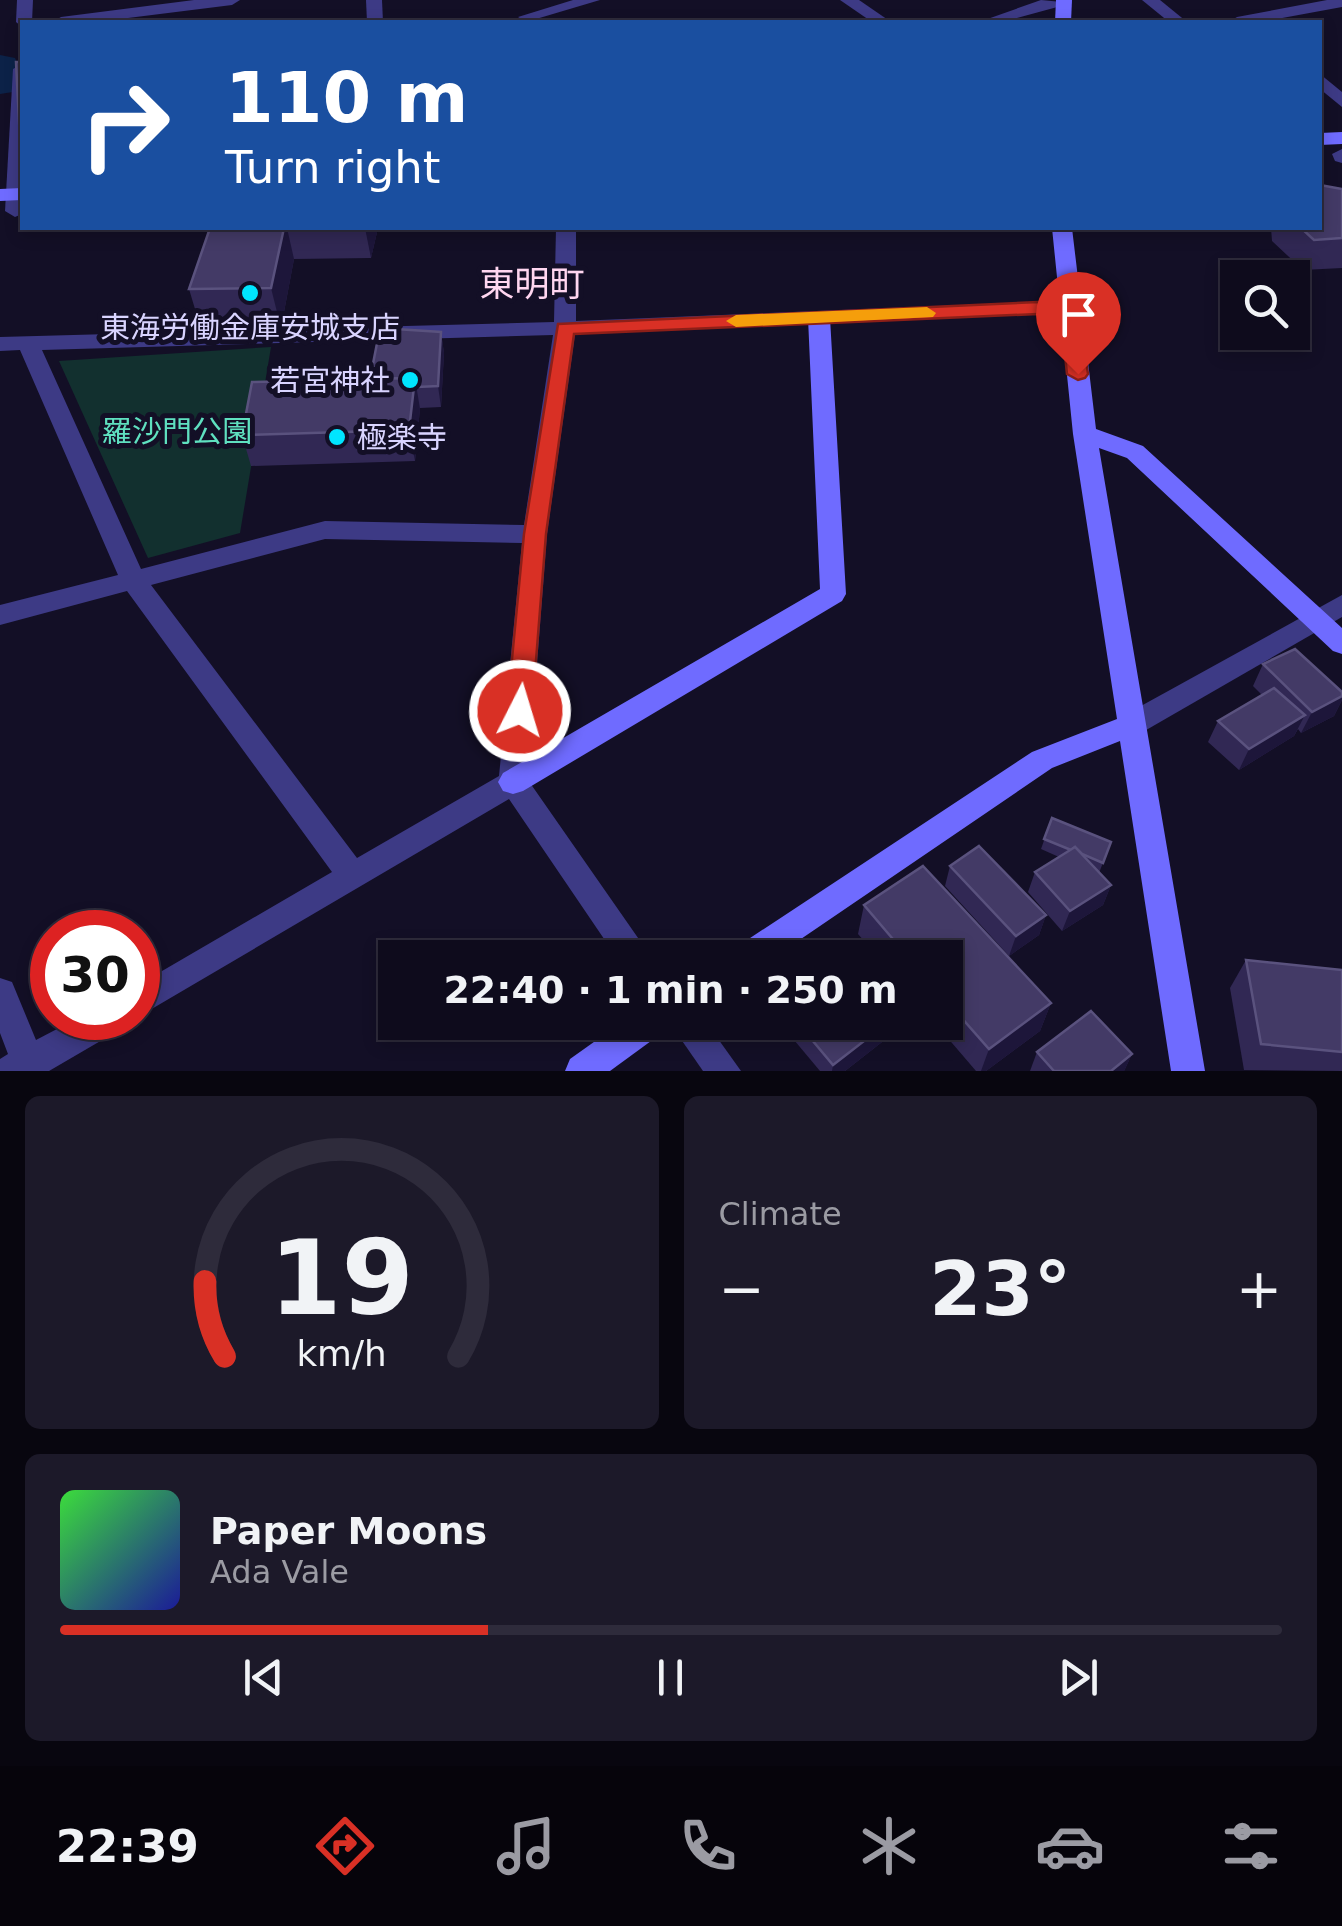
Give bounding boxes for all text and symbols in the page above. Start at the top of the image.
text: 110 m [225,57,468,139]
icon: right [60,60,190,190]
text: Turn right [225,141,440,194]
map controls [1220,260,1310,350]
button: search [1220,260,1310,350]
district label: 東明町 [479,264,585,304]
pin [1036,272,1121,375]
marker: 東海労働金庫安城支店 [239,282,261,304]
icon: arrive [1051,287,1106,342]
place label: 東海労働金庫安城支店 [100,310,400,345]
place label: 若宮神社 [270,363,390,398]
marker: 若宮神社 [399,369,421,391]
park label: 羅沙門公園 [102,414,252,449]
place label: 極楽寺 [357,420,447,455]
marker: 極楽寺 [326,426,348,448]
position arrow [468,659,572,763]
speed limit sign: 30 [30,910,160,1040]
text: 22:40 · 1 min · 250 m [443,968,898,1012]
text: Climate [719,1195,842,1233]
text: 19 [269,1217,414,1339]
text: 23° [929,1245,1071,1333]
text: − [719,1257,765,1321]
text: + [1236,1257,1282,1321]
text: km/h [297,1333,387,1374]
text: Paper Moons [210,1509,487,1553]
text: Ada Vale [210,1553,349,1591]
icon: previous [236,1650,291,1705]
icon: pause [643,1650,698,1705]
icon: next [1051,1650,1106,1705]
icon: directions [310,1811,380,1881]
icon: music [491,1811,561,1881]
icon: phone [673,1811,743,1881]
icon: climate [854,1811,924,1881]
icon: car [1035,1811,1105,1881]
icon: filters [1216,1811,1286,1881]
text: 22:39 [56,1820,199,1873]

